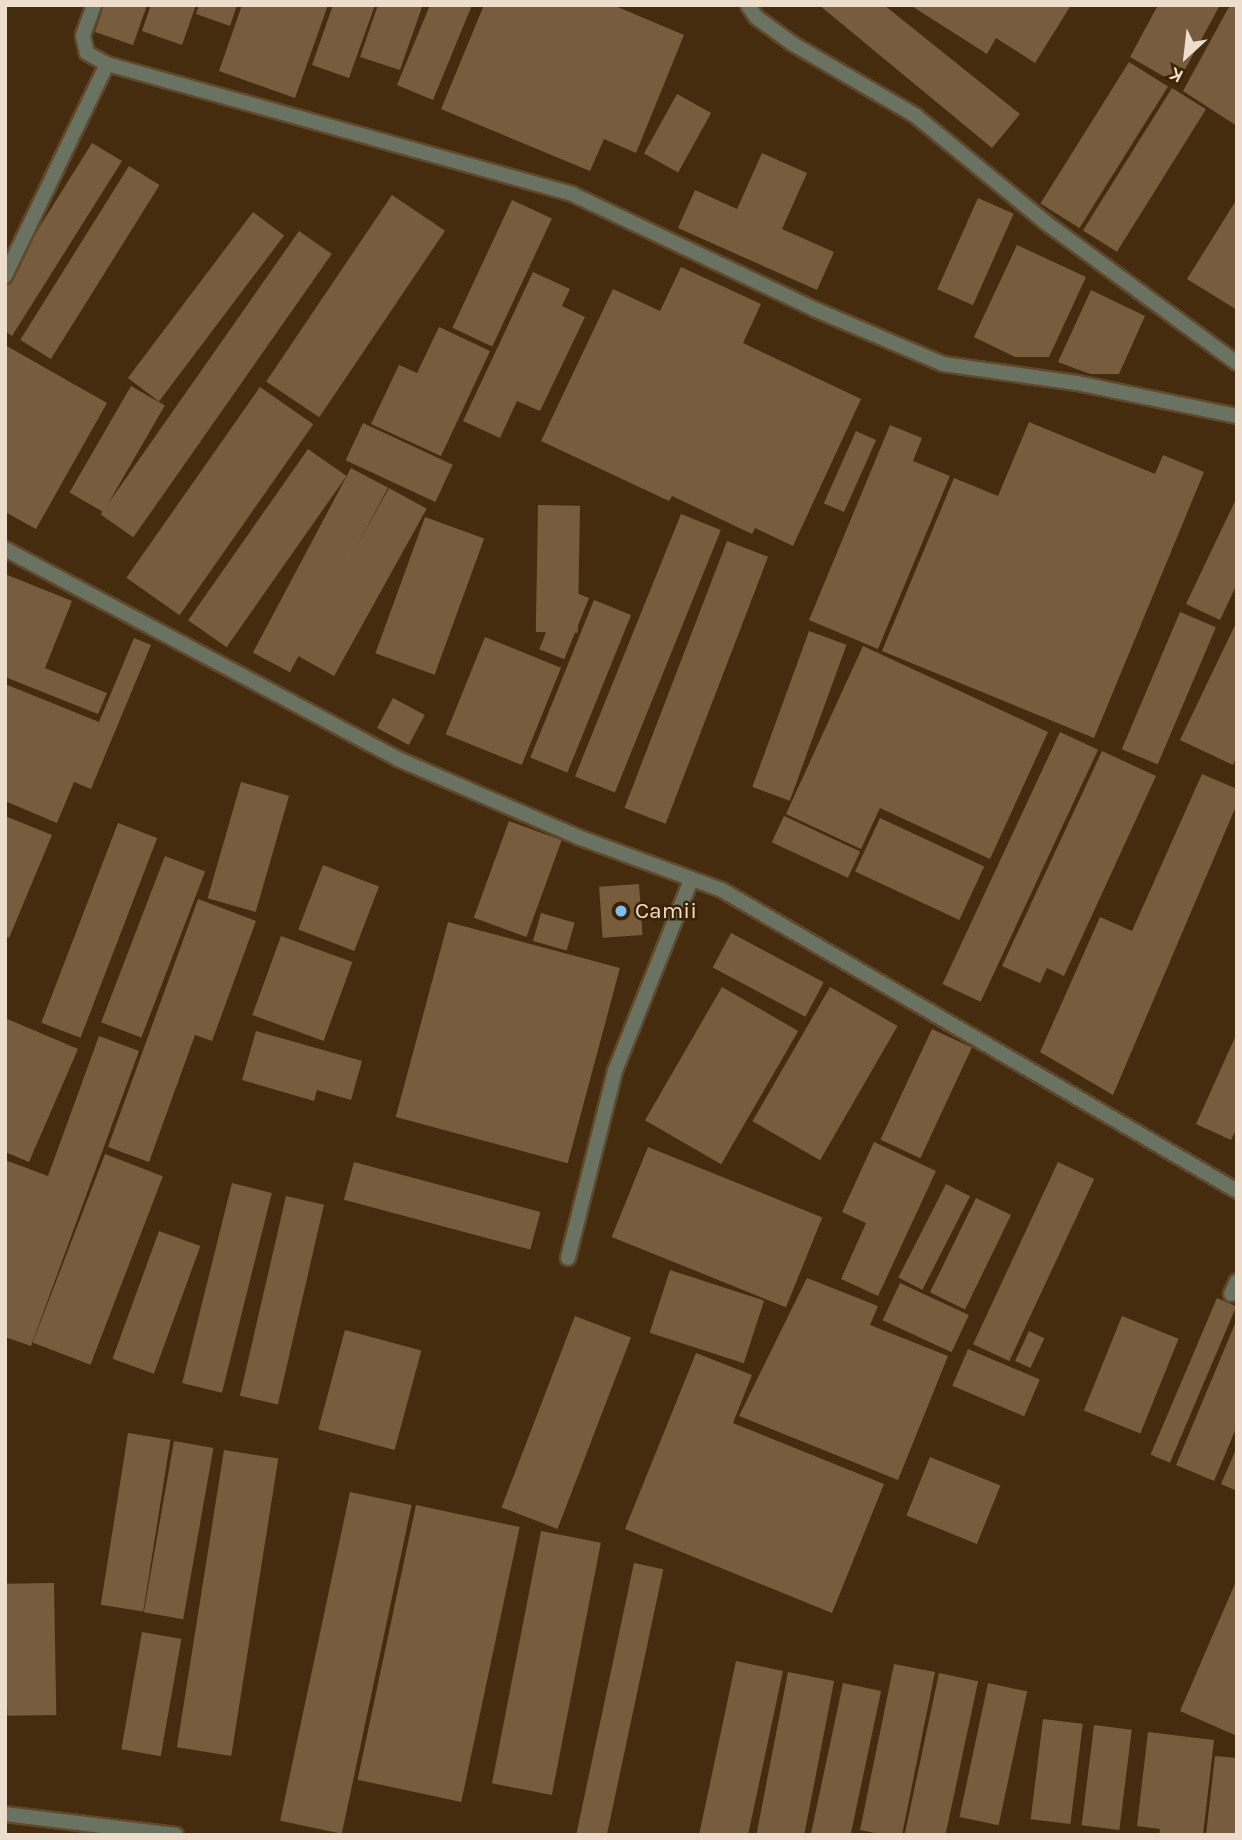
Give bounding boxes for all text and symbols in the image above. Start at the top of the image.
north arrow [1151,21,1221,91]
text: K [1166,62,1187,87]
place label: Camii [635,897,697,925]
marker: Camii [613,903,629,919]

